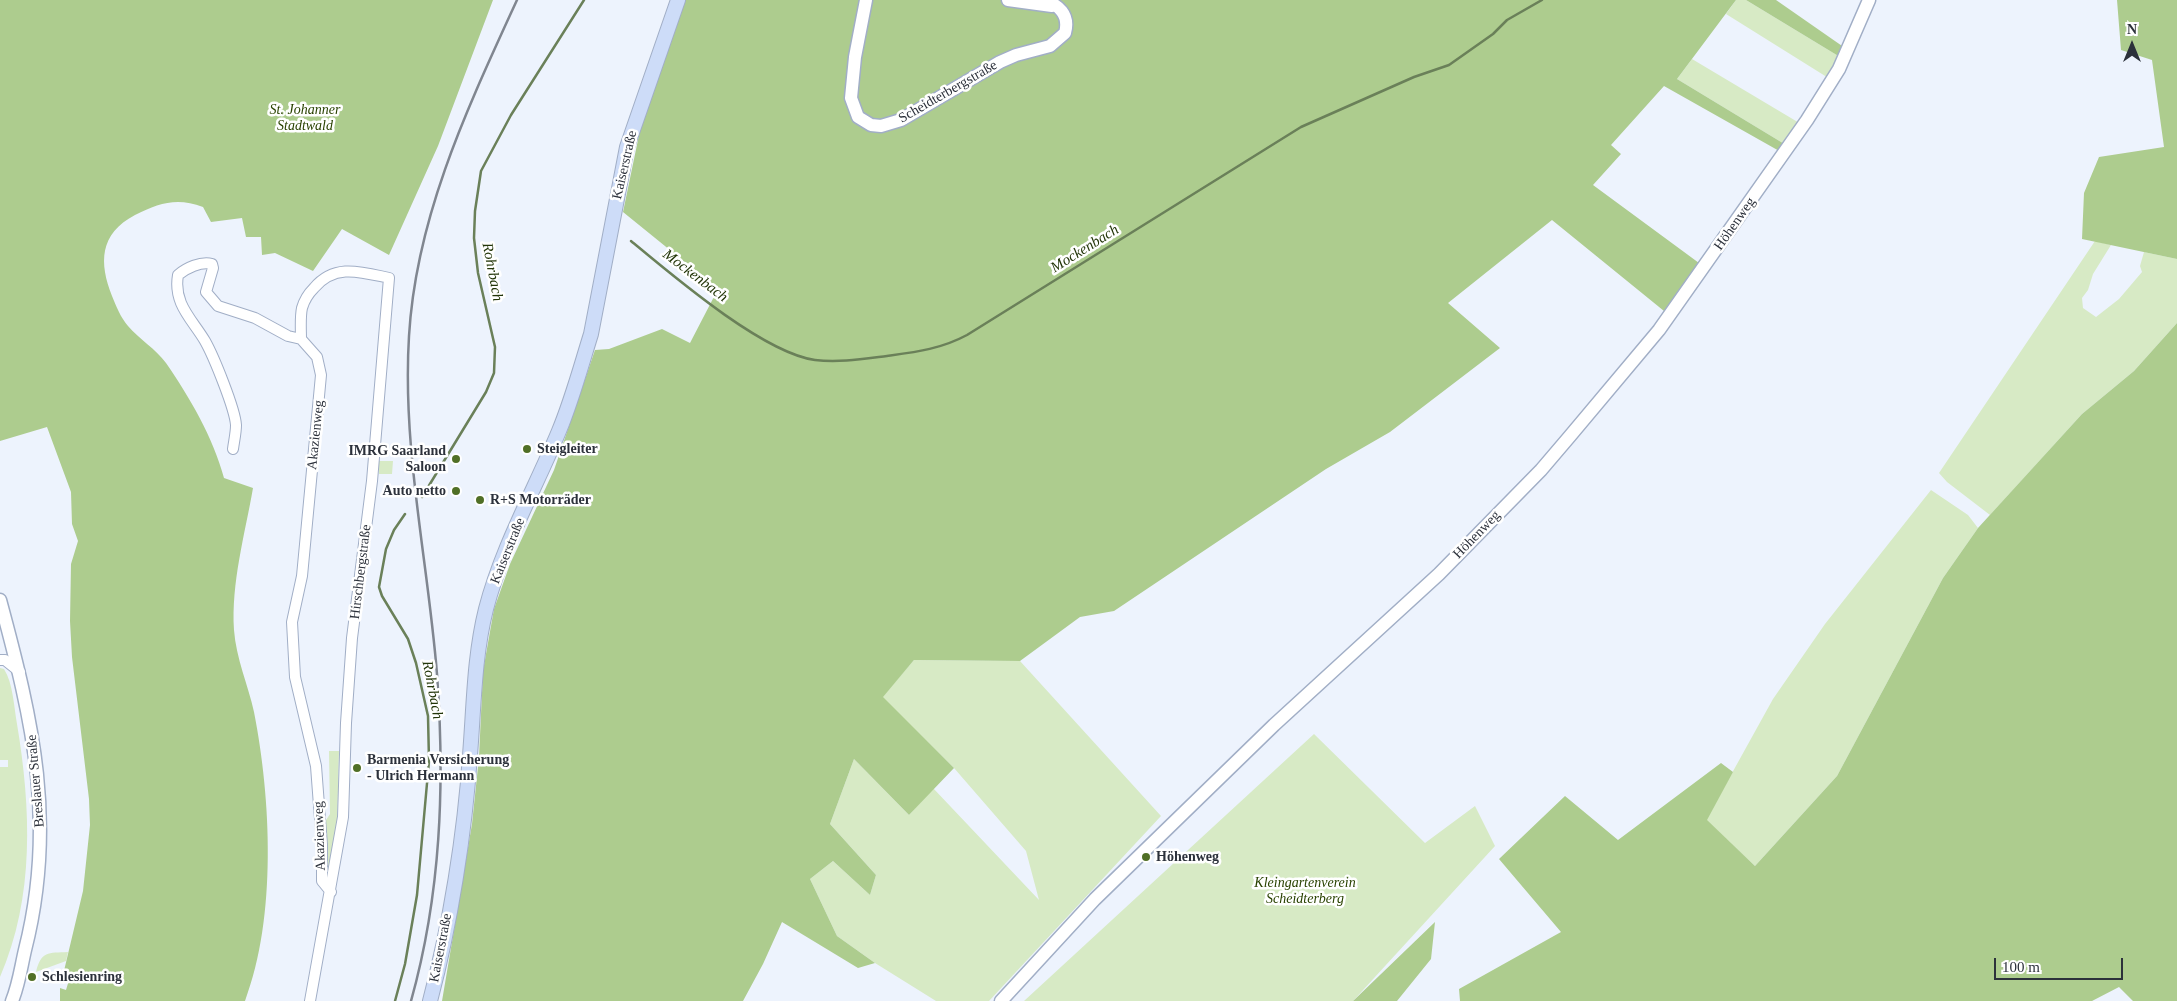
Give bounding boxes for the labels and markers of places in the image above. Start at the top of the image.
place label: Steigleiter [537,441,598,457]
place label: IMRG Saarland Saloon [348,443,446,476]
marker: Steigleiter [521,443,533,455]
marker: IMRG Saarland Saloon [450,453,462,465]
place label: Auto netto [383,483,446,499]
marker: Auto netto [450,485,462,497]
place label: R+S Motorräder [490,492,591,508]
marker: R+S Motorräder [474,494,486,506]
place label: Barmenia Versicherung - Ulrich Hermann [367,752,509,784]
marker: Barmenia Versicherung - Ulrich Hermann [351,762,363,774]
place label: Höhenweg [1156,849,1219,865]
marker: Höhenweg [1140,851,1152,863]
place label: Schlesienring [42,969,122,985]
marker: Schlesienring [26,971,38,983]

